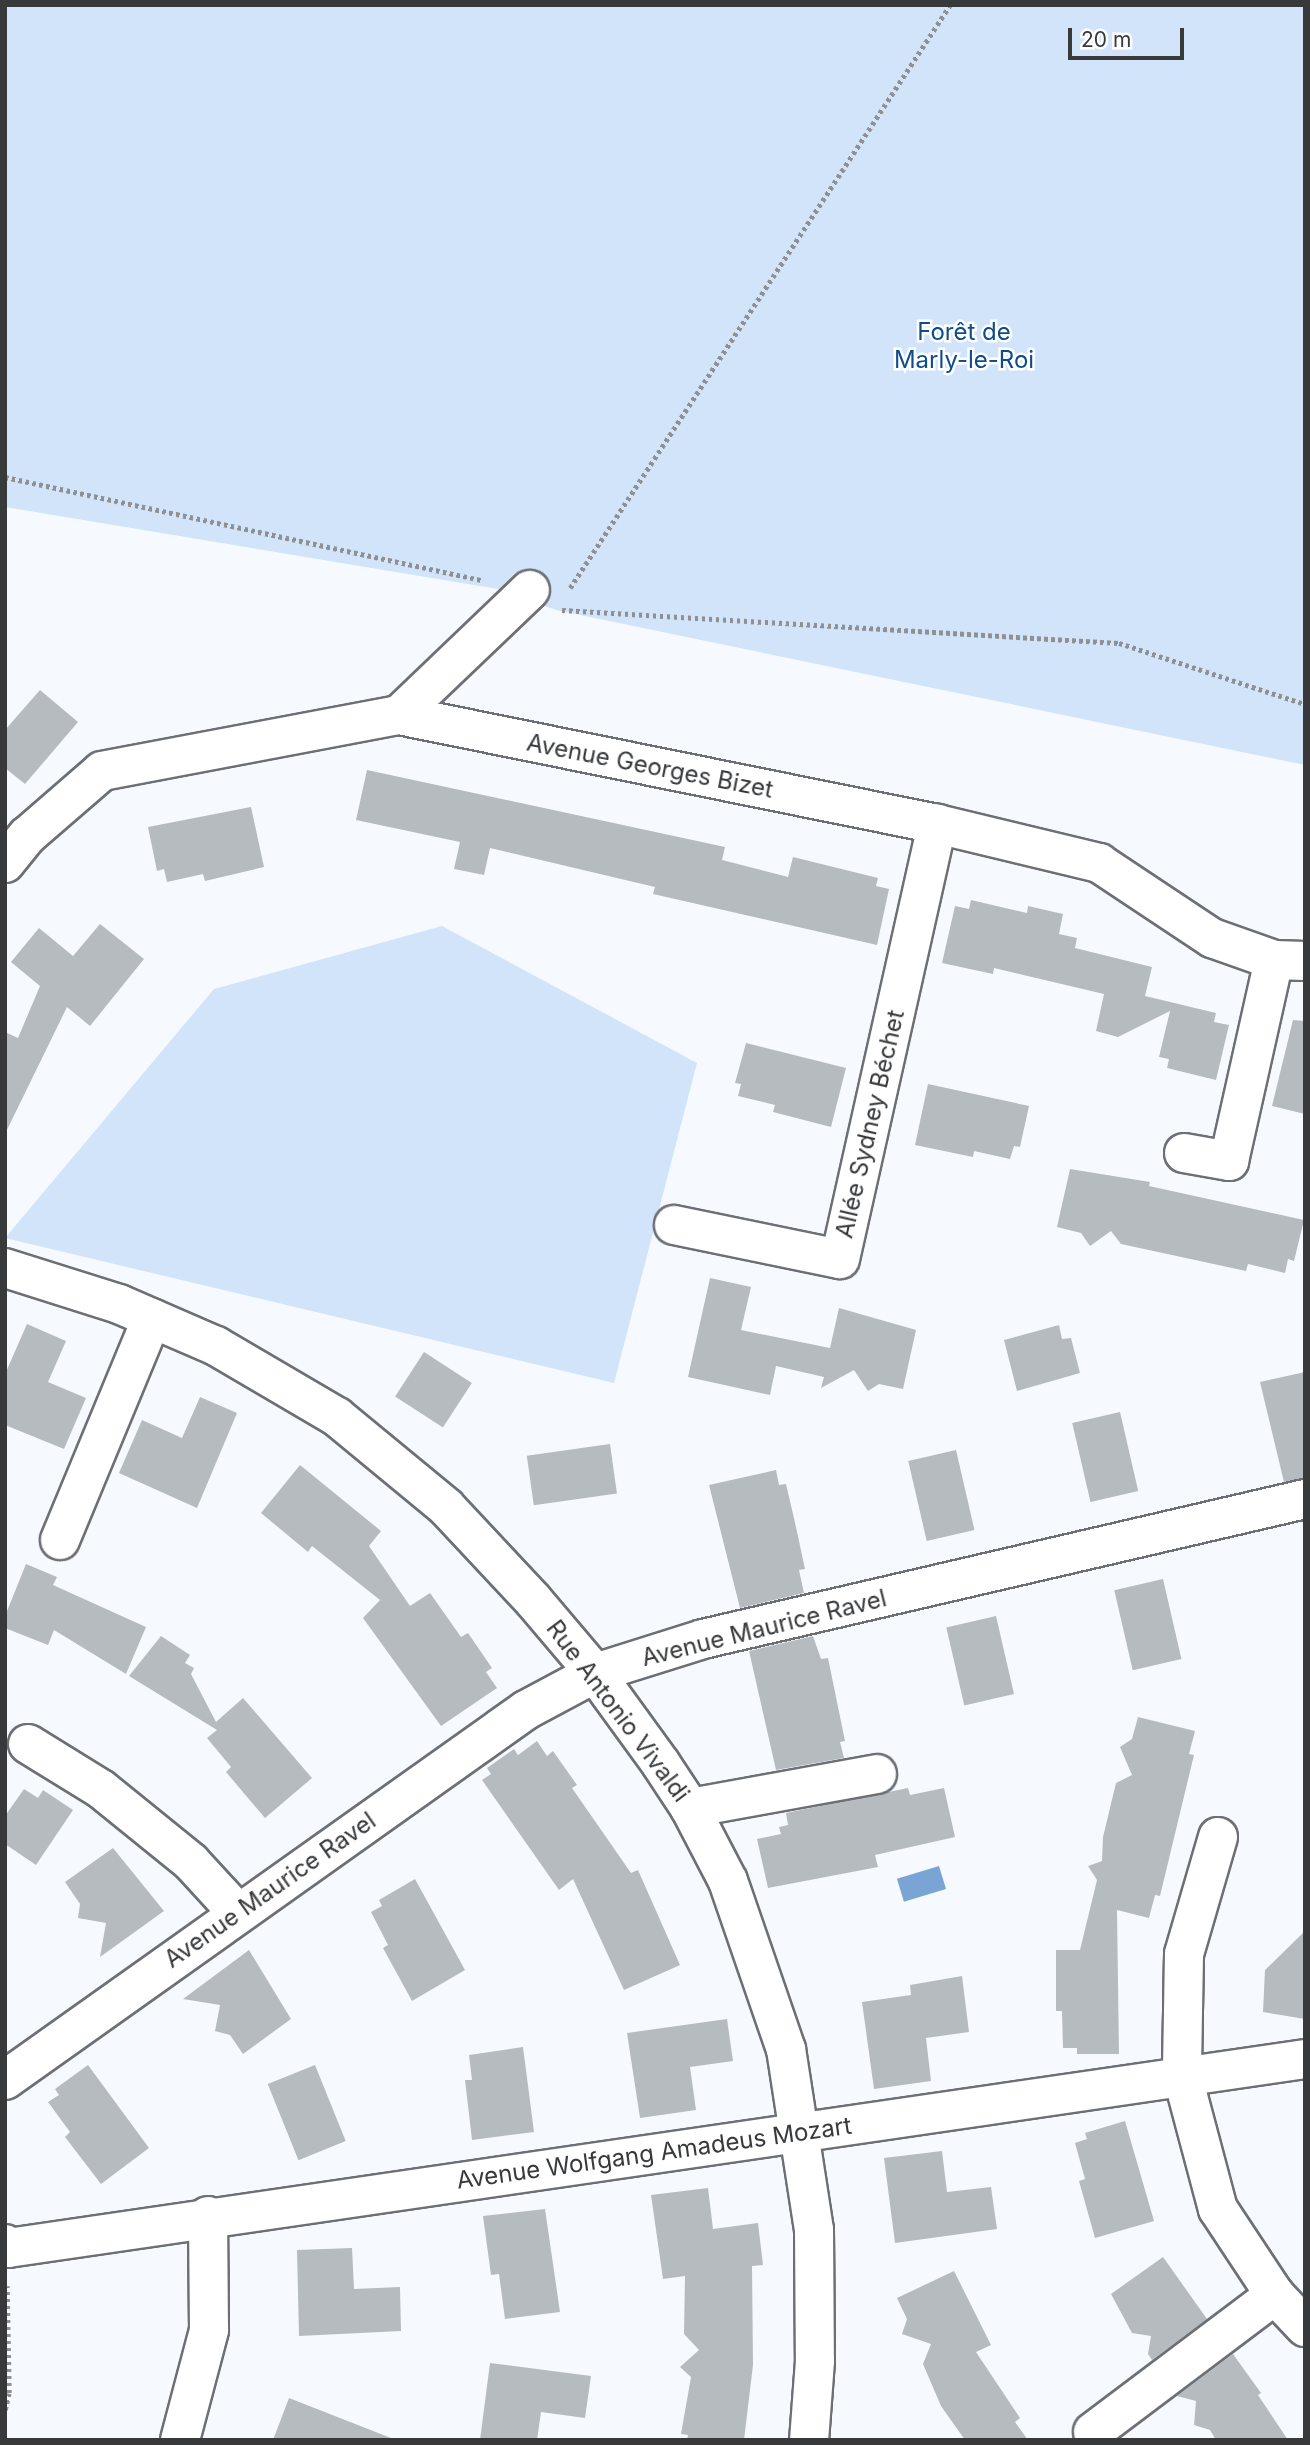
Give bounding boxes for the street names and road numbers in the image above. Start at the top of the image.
street label: Avenue Georges Bizet [524,728,776,804]
street label: Allée Sydney Béchet [830,1007,910,1241]
street label: Avenue Maurice Ravel [639,1584,889,1672]
street label: Rue Antonio Vivaldi [540,1615,696,1807]
street label: Avenue Maurice Ravel [159,1806,381,1974]
street label: Avenue Wolfgang Amadeus Mozart [455,2111,853,2195]

